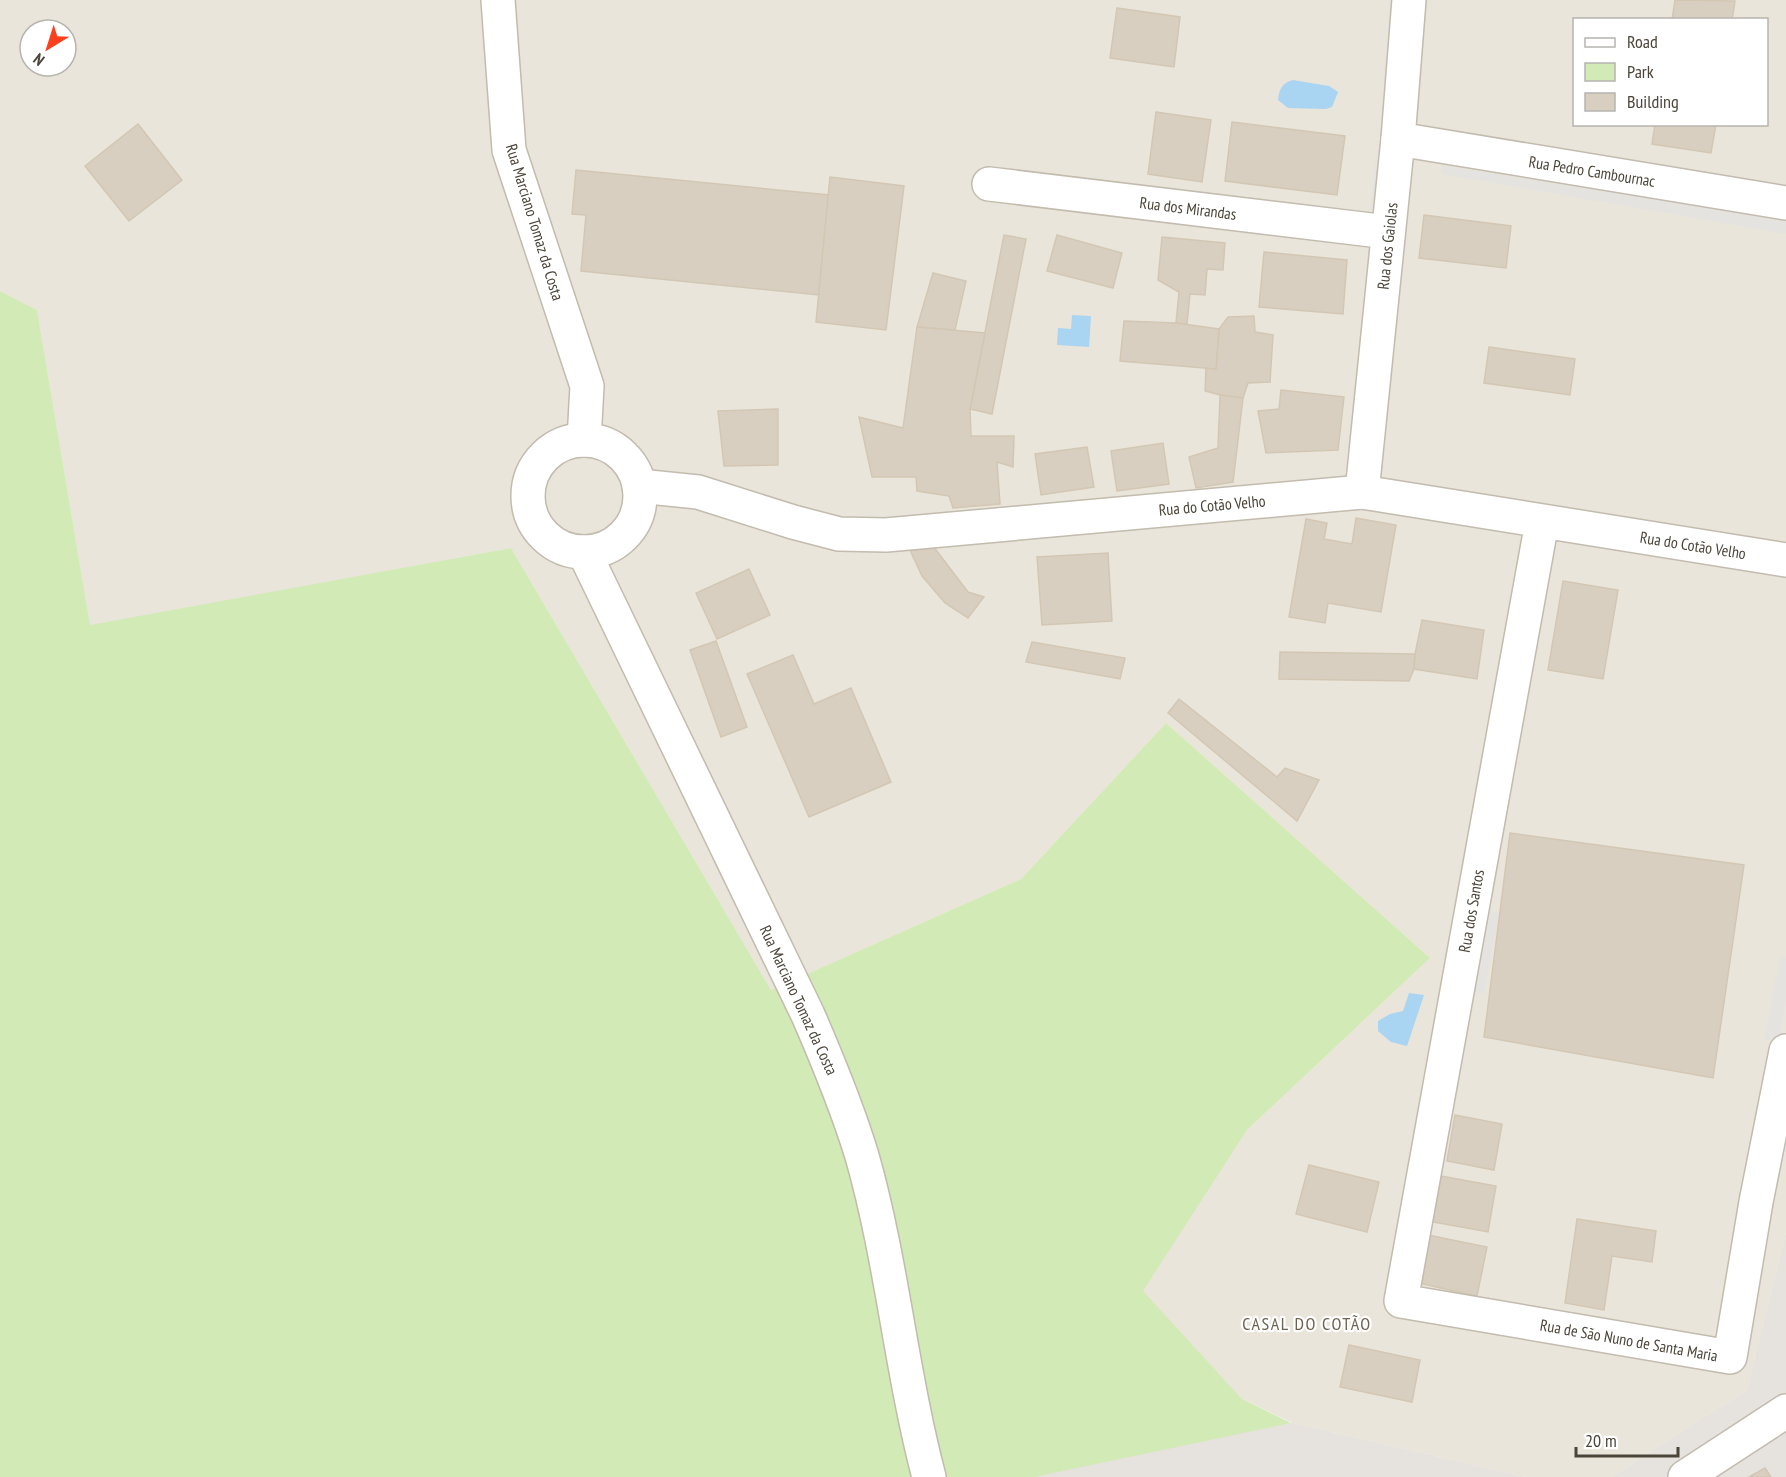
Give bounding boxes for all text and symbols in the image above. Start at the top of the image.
north arrow [18,18,78,78]
legend [1573,18,1768,126]
text: Road [1627,30,1658,53]
text: N [29,49,48,70]
text: Park [1627,60,1654,83]
text: Building [1627,90,1679,113]
street label: Rua Marciano Tomaz da Costa [502,141,568,303]
street label: Rua Pedro Cambournac [1527,151,1657,191]
street label: Rua dos Mirandas [1139,192,1237,224]
street label: Rua dos Gaiolas [1372,202,1402,290]
street label: Rua do Cotão Velho [1158,490,1266,520]
street label: Rua do Cotão Velho [1639,527,1748,563]
street label: Rua dos Santos [1454,868,1488,954]
street label: Rua Marciano Tomaz da Costa [756,922,842,1078]
district label: CASAL DO COTÃO [1242,1312,1372,1335]
street label: Rua de São Nuno de Santa Maria [1539,1315,1719,1365]
scale bar [1576,1420,1678,1458]
text: 20 m [1585,1429,1617,1452]

